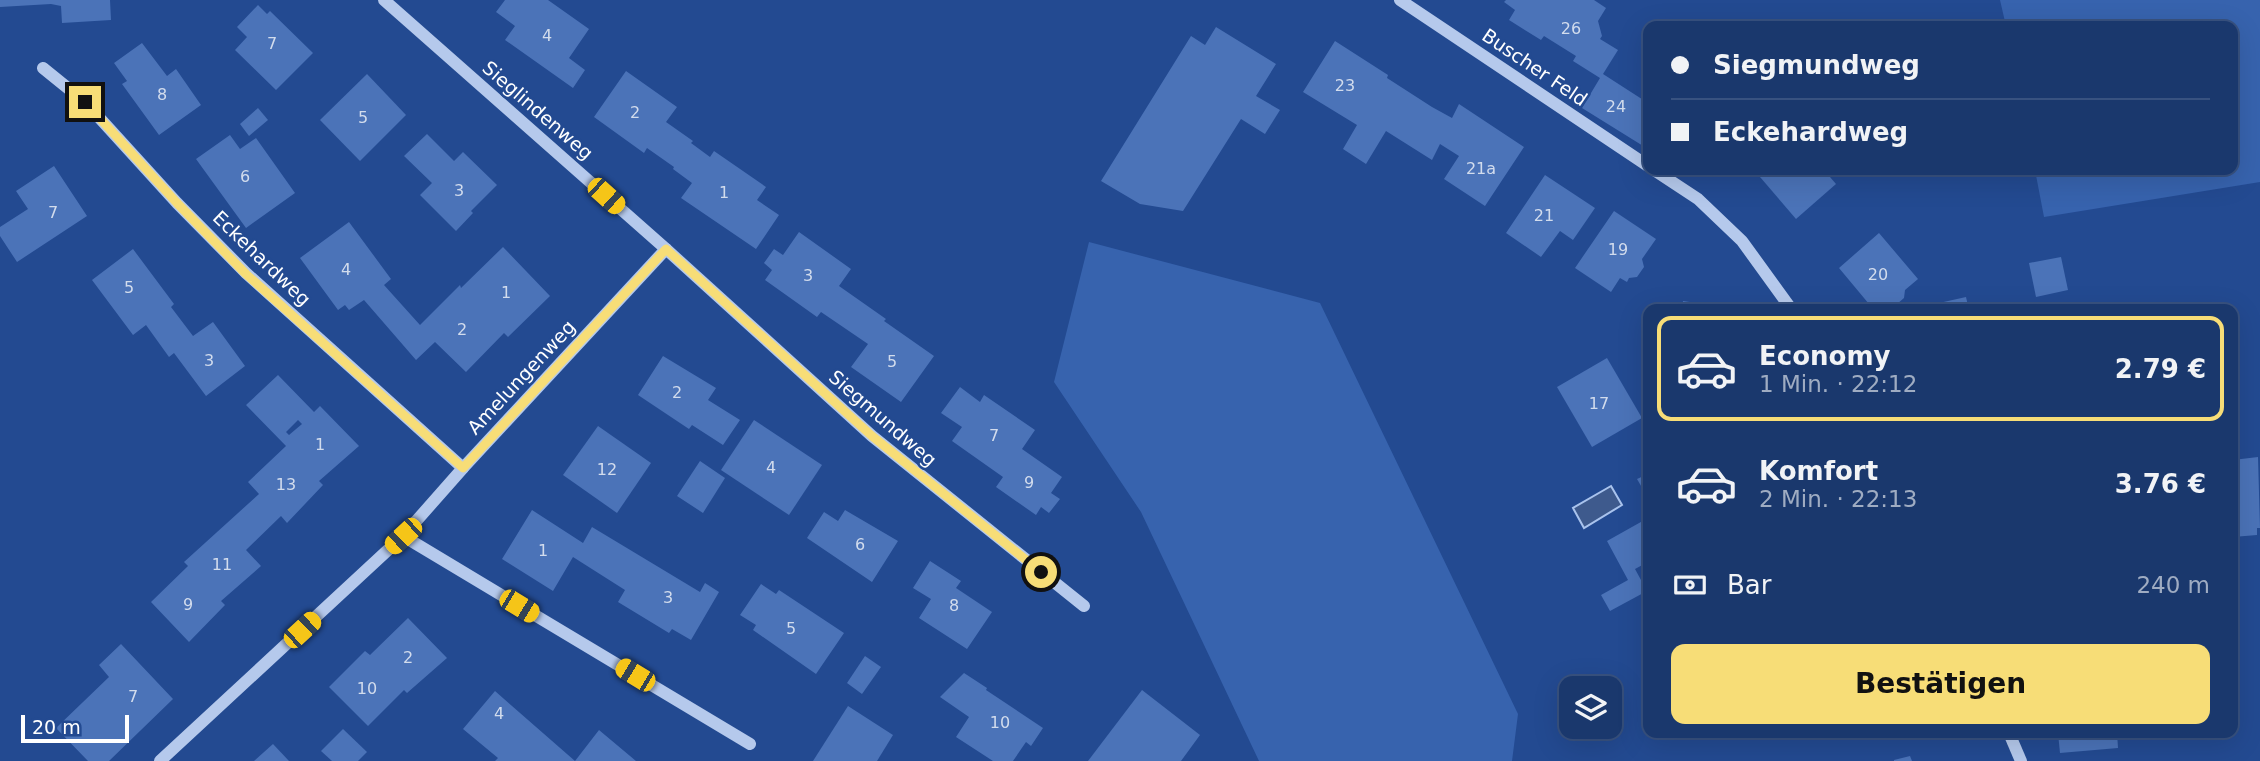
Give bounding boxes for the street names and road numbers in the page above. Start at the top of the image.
street label: Buscher Feld [1478,24,1592,110]
street label: Sieglindenweg [478,56,598,164]
street label: Eckehardweg [209,206,315,310]
street label: Amelungenweg [463,316,579,438]
street label: Siegmundweg [825,365,941,471]

